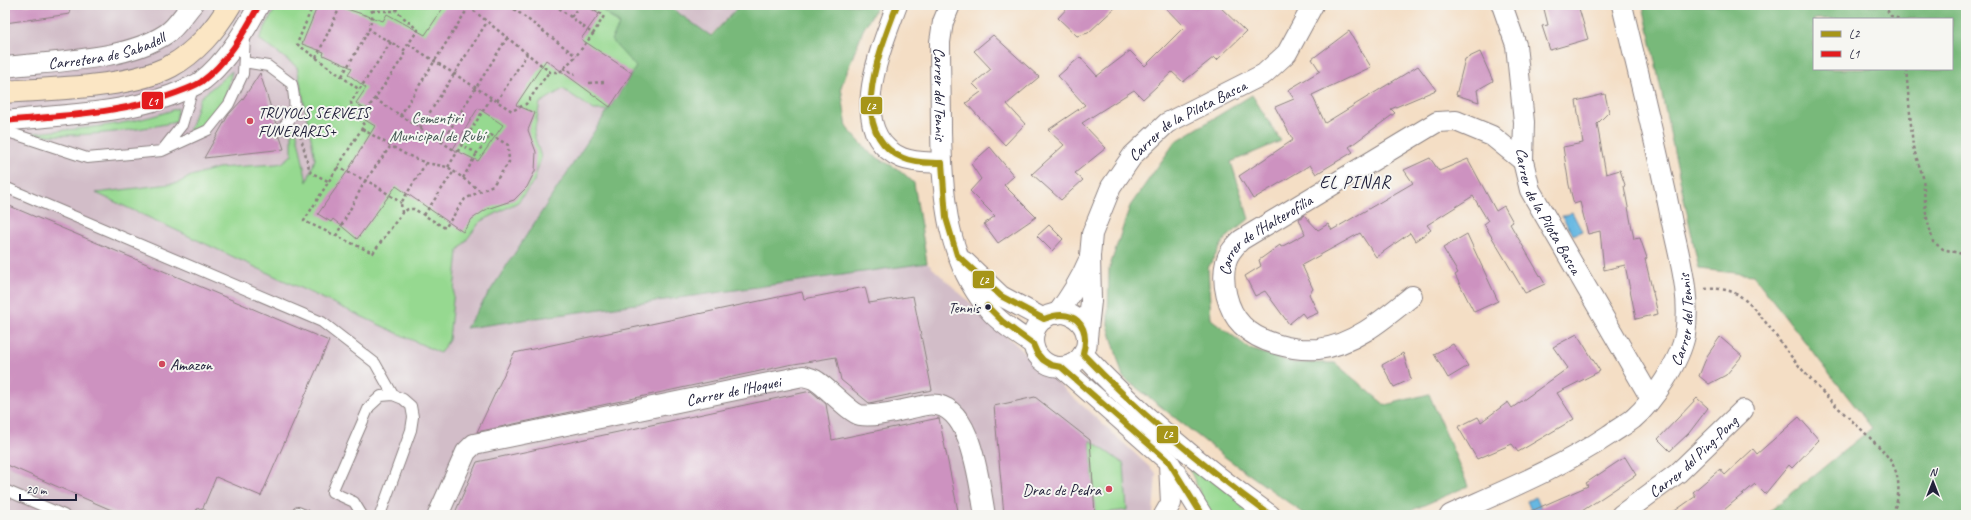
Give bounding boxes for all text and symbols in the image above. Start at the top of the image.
legend [1813,18,1953,70]
street label: Carretera de Sabadell [47,26,172,74]
text: L2 [1849,26,1861,42]
text: L1 [1849,46,1860,62]
street label: Carrer del Tennis [929,48,950,143]
street label: Carrer de la Pilota Basca [1124,75,1251,166]
line badge: L1 [141,91,164,110]
text: L1 [148,94,159,108]
line badge: L2 [860,96,883,115]
text: L2 [866,99,877,113]
place label: TRUYOLS SERVEIS FUNERARIS+ [258,103,372,141]
park label: Cementiri Municipal de Rubí [389,108,488,146]
marker: TRUYOLS SERVEIS FUNERARIS+ [245,116,255,126]
street label: Carrer de la Pilota Basca [1512,148,1586,279]
district label: EL PINAR [1319,172,1391,193]
street label: Carrer de l'Halterofília [1215,190,1317,276]
line badge: L2 [972,270,995,289]
street label: Carrer del Tennis [1666,271,1698,369]
text: L2 [979,273,990,287]
place label: Tennis [948,299,982,318]
marker: Tennis [983,302,993,312]
place label: Amazon [170,355,213,375]
marker: Amazon [157,359,167,369]
street label: Carrer de l'Hoquei [685,372,784,411]
street label: Carrer del Ping-Pong [1645,411,1743,502]
line badge: L2 [1156,425,1179,444]
text: L2 [1163,427,1174,441]
north arrow [1913,462,1953,502]
text: N [1930,465,1939,479]
scale bar [20,476,76,502]
place label: Drac de Pedra [1022,480,1102,500]
text: 20 m [26,482,48,498]
marker: Drac de Pedra [1104,484,1114,494]

